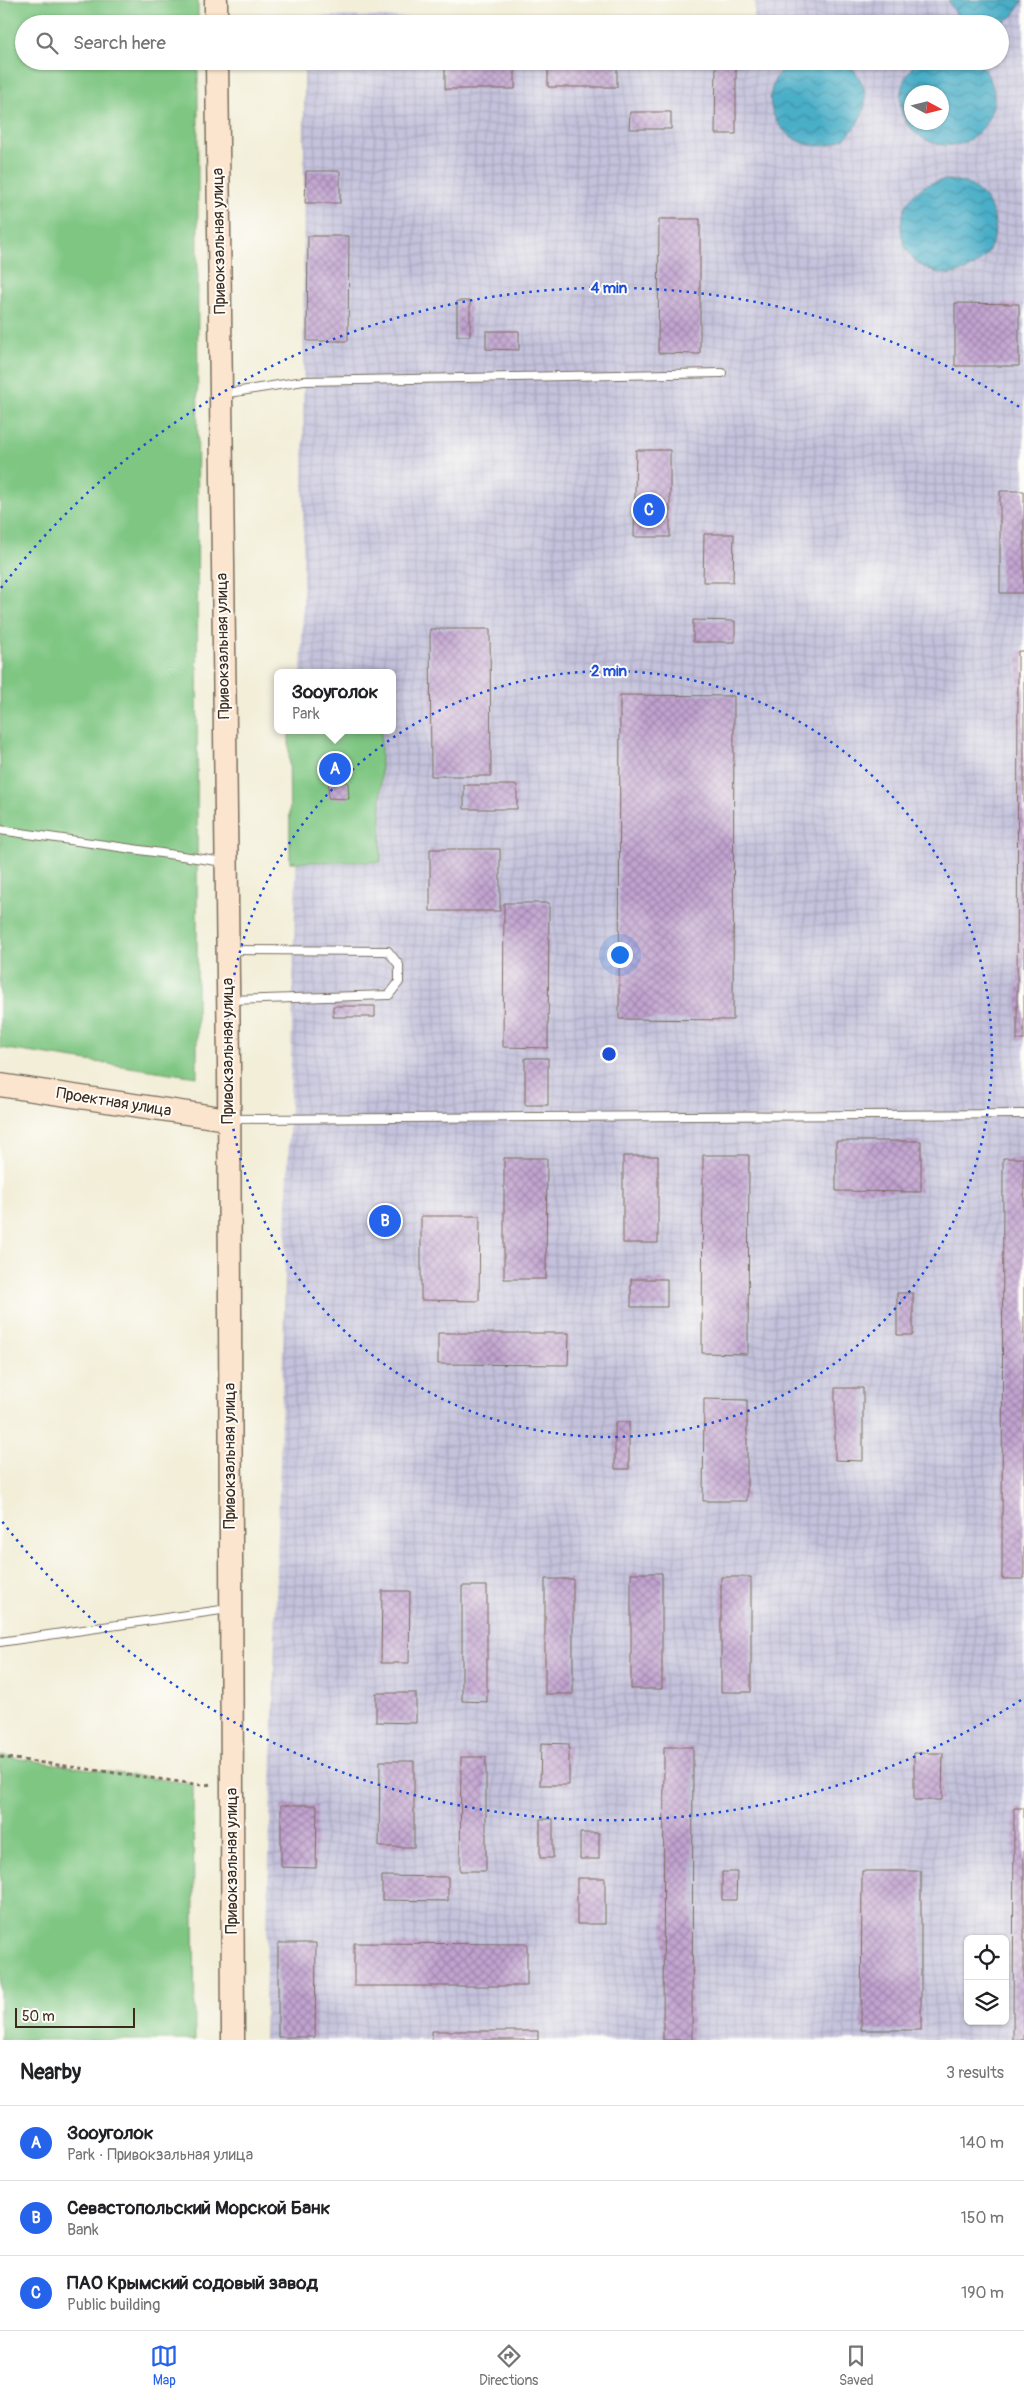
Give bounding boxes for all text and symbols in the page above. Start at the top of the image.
search box [15,15,1009,70]
icon: search [33,29,61,57]
text: Search here [73,31,166,55]
north arrow [904,85,949,130]
street label: Привокзальная улица [208,168,230,314]
text: 4 min [591,279,628,298]
pin: C [633,491,665,529]
street label: Привокзальная улица [212,573,234,719]
text: 2 min [591,662,627,681]
popup [274,669,396,734]
text: Зооуголок [292,680,378,704]
text: Park [292,704,320,724]
pin: A [319,750,351,788]
your location [607,942,633,968]
street label: Привокзальная улица [218,978,238,1124]
centre of rings [600,1045,618,1063]
street label: Проектная улица [55,1083,173,1121]
pin: B [369,1202,401,1240]
street label: Привокзальная улица [220,1383,240,1529]
street label: Привокзальная улица [222,1788,242,1934]
map controls [964,1935,1009,2025]
button: locate [964,1935,1009,1980]
button: layers [964,1980,1009,2025]
scale bar [15,2005,135,2028]
text: 50 m [22,2008,55,2025]
text: Nearby [20,2059,81,2086]
text: 3 results [946,2063,1004,2083]
text: Зооуголок [67,2121,154,2145]
text: A [31,2133,41,2153]
text: 140 m [960,2133,1004,2153]
text: Park · Привокзальная улица [67,2145,253,2165]
text: Севастопольский Морской Банк [67,2196,330,2220]
text: B [31,2208,41,2228]
text: 150 m [960,2208,1004,2228]
text: Bank [67,2220,99,2240]
text: ПАО Крымский содовый завод [67,2271,318,2295]
text: C [31,2283,41,2303]
text: 190 m [961,2283,1004,2303]
text: Public building [67,2295,160,2315]
tab: Map [150,2342,178,2389]
tab: Directions [479,2342,538,2389]
tab: Saved [839,2342,874,2389]

